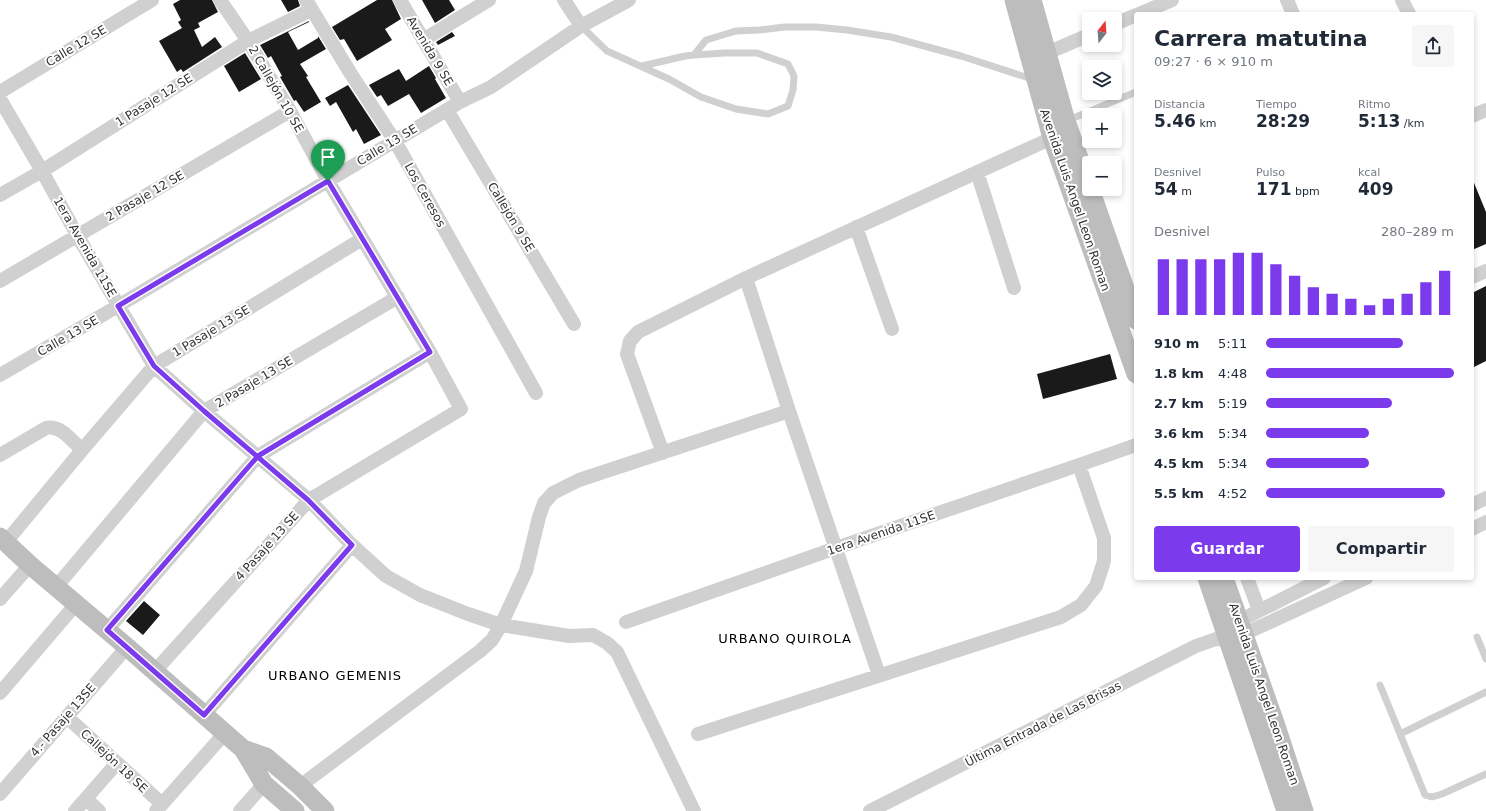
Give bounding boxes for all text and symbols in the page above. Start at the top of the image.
north arrow [1082,12,1122,52]
map controls [1082,12,1122,196]
street label: Avenida 9 SE [404,14,456,88]
street label: Calle 12 SE [43,23,109,69]
button: share [1412,25,1454,67]
text: Carrera matutina [1154,26,1367,51]
street label: 2 Callejón 10 SE [246,43,306,135]
text: 09:27 · 6 × 910 m [1154,54,1273,69]
button: layers [1082,60,1122,100]
street label: 1 Pasaje 12 SE [113,71,195,129]
text: Distancia [1154,98,1205,111]
text: Tiempo [1256,98,1297,111]
text: Ritmo [1358,98,1390,111]
street label: Avenida Luis Angel Leon Roman [1037,107,1113,293]
button: + [1082,108,1122,148]
text: 5.46 [1154,111,1196,131]
text: 28:29 [1256,111,1310,131]
text: 5:13 [1358,111,1400,131]
text: km [1196,117,1217,130]
text: /km [1400,117,1425,130]
street label: Calle 13 SE [354,122,420,168]
pin [311,140,345,181]
icon: arrive [317,146,339,168]
button: − [1082,156,1122,196]
street label: Los Ceresos [402,160,448,230]
text: Desnivel [1154,166,1201,179]
text: Pulso [1256,166,1285,179]
text: kcal [1358,166,1380,179]
street label: 2 Pasaje 12 SE [103,168,187,224]
text: 54 [1154,179,1178,199]
text: 171 [1256,179,1292,199]
text: 409 [1358,179,1394,199]
street label: Callejón 9 SE [485,180,537,254]
text: m [1178,185,1192,198]
text: bpm [1292,185,1320,198]
street label: 1era Avenida 11SE [51,194,119,300]
text: Desnivel [1154,224,1210,239]
text: 280–289 m [1381,224,1454,239]
street label: 1 Pasaje 13 SE [170,302,252,360]
street label: Calle 13 SE [35,313,101,359]
text: 910 m [1154,336,1199,351]
text: 5:11 [1218,336,1247,351]
street label: 2 Pasaje 13 SE [213,353,295,411]
text: 1.8 km [1154,366,1204,381]
text: 4:48 [1218,366,1247,381]
text: 2.7 km [1154,396,1204,411]
text: 5:19 [1218,396,1247,411]
text: 3.6 km [1154,426,1204,441]
text: 5:34 [1218,426,1247,441]
text: 4.5 km [1154,456,1204,471]
text: 5:34 [1218,456,1247,471]
text: 5.5 km [1154,486,1204,501]
text: 4:52 [1218,486,1247,501]
street label: 1era Avenida 11SE [825,508,937,558]
street label: 4 Pasaje 13 SE [232,509,302,583]
button: Guardar [1154,526,1300,572]
button: Compartir [1308,526,1454,572]
street label: Avenida Luis Angel Leon Roman [1226,601,1302,787]
district label: URBANO QUIROLA [718,631,852,646]
district label: URBANO GEMENIS [268,668,402,683]
street label: Última Entrada de Las Brisas [962,678,1123,770]
street label: 4.- Pasaje 13SE [27,681,99,759]
street label: Callejón 18 SE [78,726,150,796]

